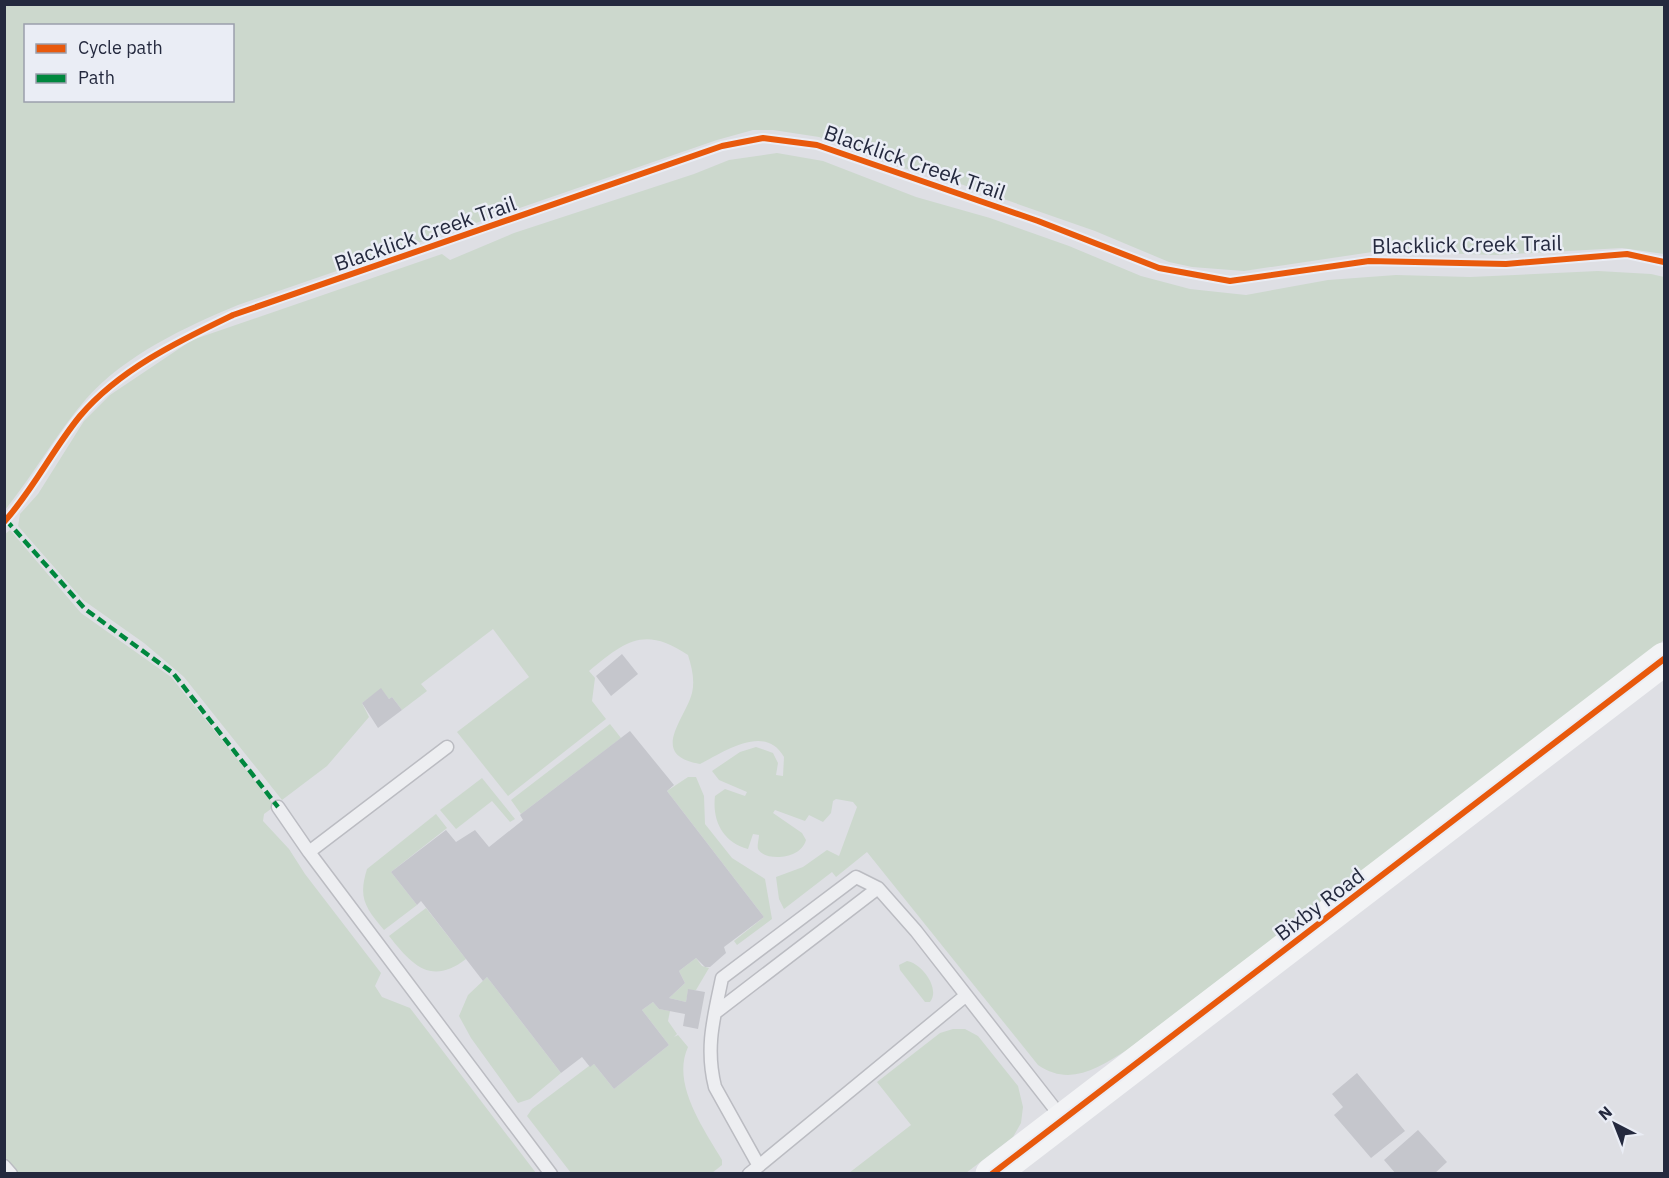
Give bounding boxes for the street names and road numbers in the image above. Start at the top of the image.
street label: Blacklick Creek Trail [820,118,1010,206]
street label: Blacklick Creek Trail [330,189,520,277]
street label: Blacklick Creek Trail [1372,228,1563,260]
street label: Bixby Road [1268,861,1370,947]

